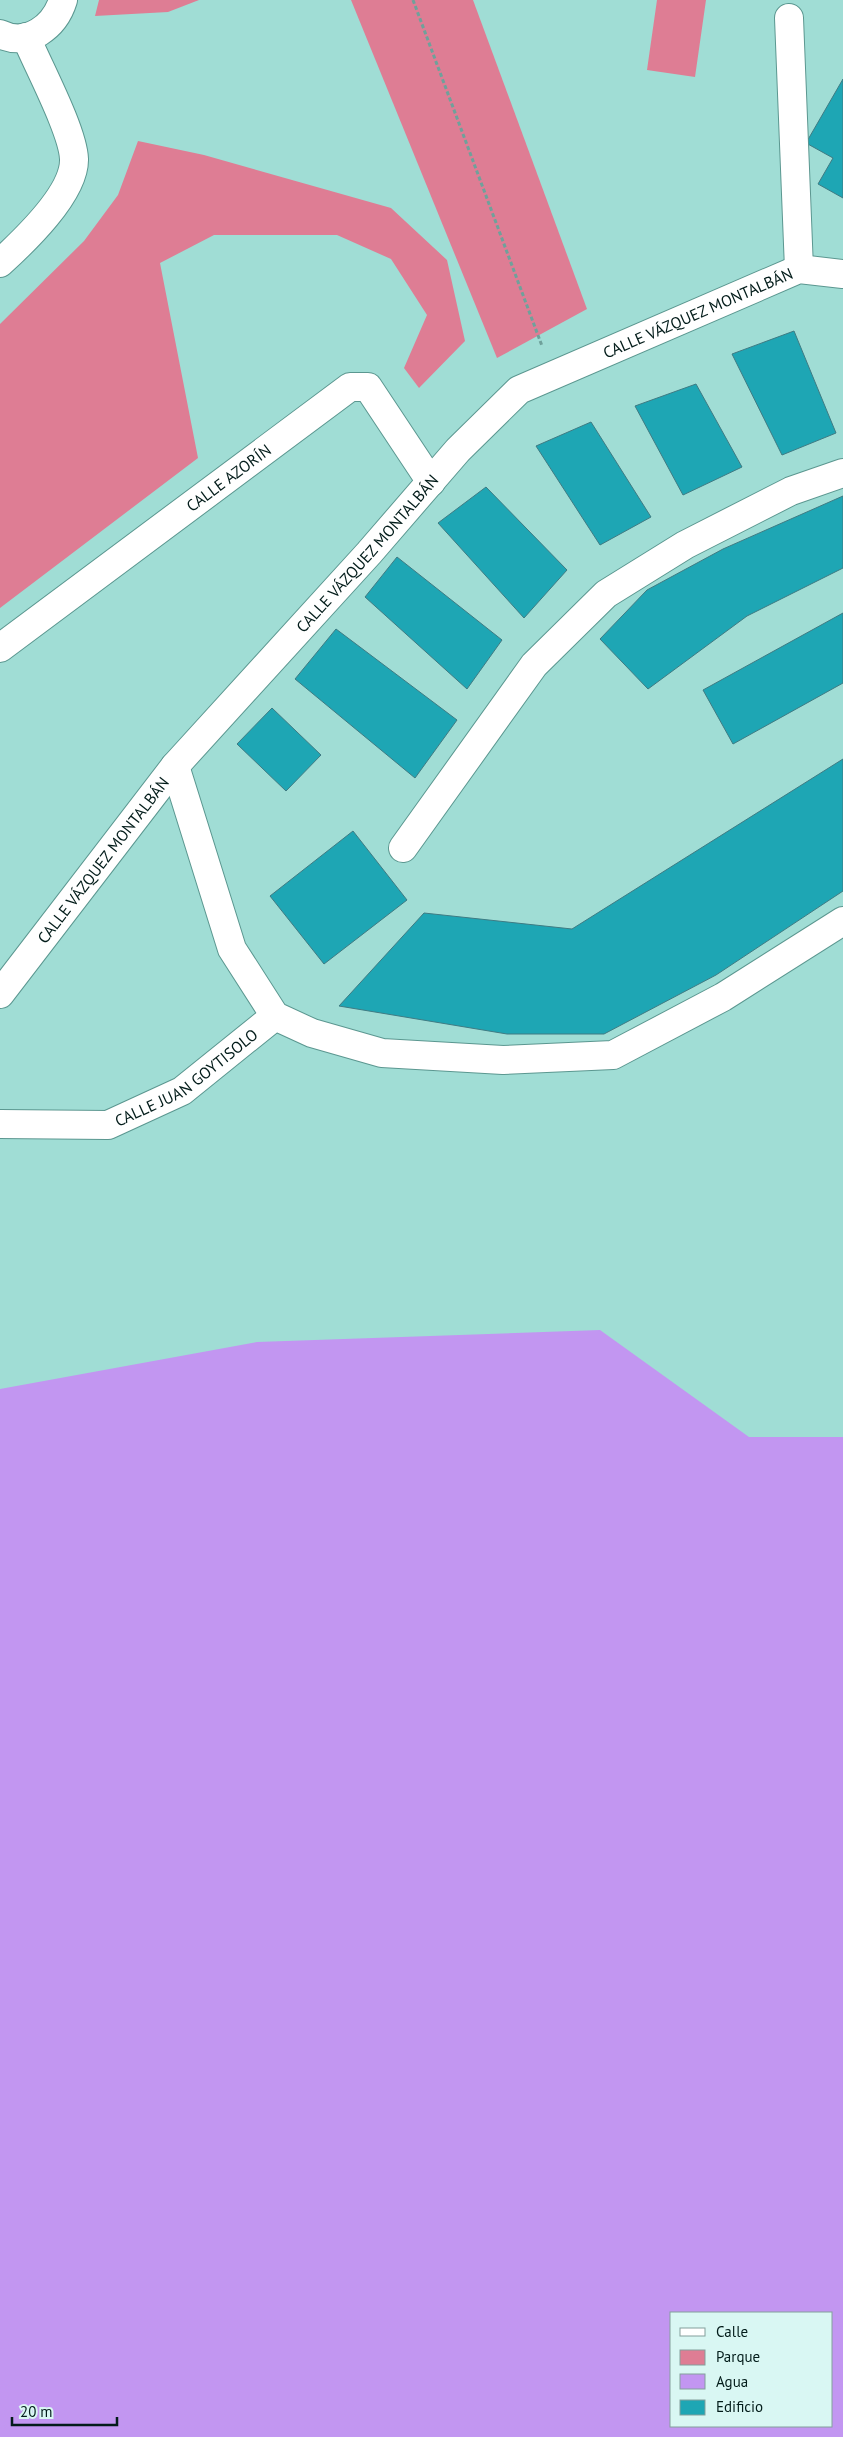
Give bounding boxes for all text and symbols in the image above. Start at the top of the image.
street label: CALLE VÁZQUEZ MONTALBÁN [600,263,796,362]
street label: CALLE AZORÍN [182,440,275,516]
street label: CALLE VÁZQUEZ MONTALBÁN [292,470,442,636]
street label: CALLE VÁZQUEZ MONTALBÁN [33,773,173,947]
street label: CALLE JUAN GOYTISOLO [112,1024,262,1131]
legend [670,2312,833,2427]
text: Calle [716,2322,748,2341]
text: Parque [716,2347,760,2366]
text: Agua [716,2372,748,2391]
scale bar [12,2394,118,2426]
text: Edificio [716,2397,763,2416]
text: 20 m [20,2402,53,2421]

